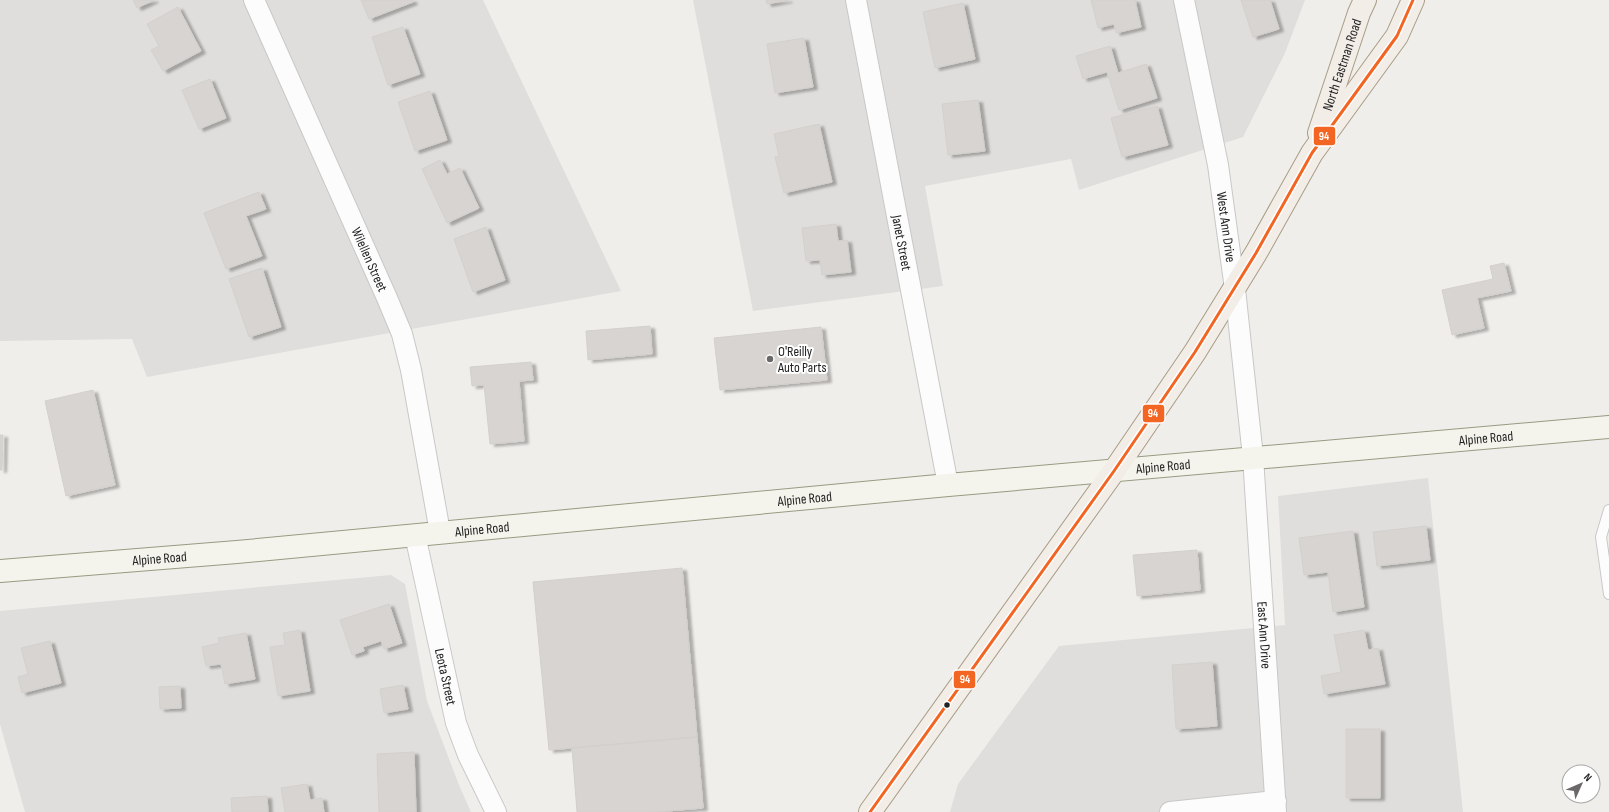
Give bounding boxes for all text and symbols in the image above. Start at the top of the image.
street label: North Eastman Road [1319,17,1366,113]
line badge: 94 [1313,126,1336,146]
text: 94 [1319,130,1329,143]
street label: West Ann Drive [1213,191,1239,263]
street label: Janet Street [888,213,915,272]
street label: Wilellen Street [348,225,391,294]
place label: O'Reilly Auto Parts [777,343,827,376]
marker: O'Reilly Auto Parts [765,354,775,364]
line badge: 94 [1142,404,1165,423]
text: 94 [1148,407,1158,420]
street label: Alpine Road [1457,427,1514,449]
street label: Alpine Road [1134,456,1191,478]
street label: Alpine Road [776,488,833,510]
street label: Alpine Road [453,518,510,541]
street label: Alpine Road [131,548,187,569]
street label: East Ann Drive [1253,601,1275,669]
street label: Leota Street [431,647,460,707]
line badge: 94 [953,670,976,689]
text: 94 [960,673,970,686]
unlabelled marker [942,700,952,710]
north arrow [1561,764,1601,804]
text: N [1581,771,1594,784]

